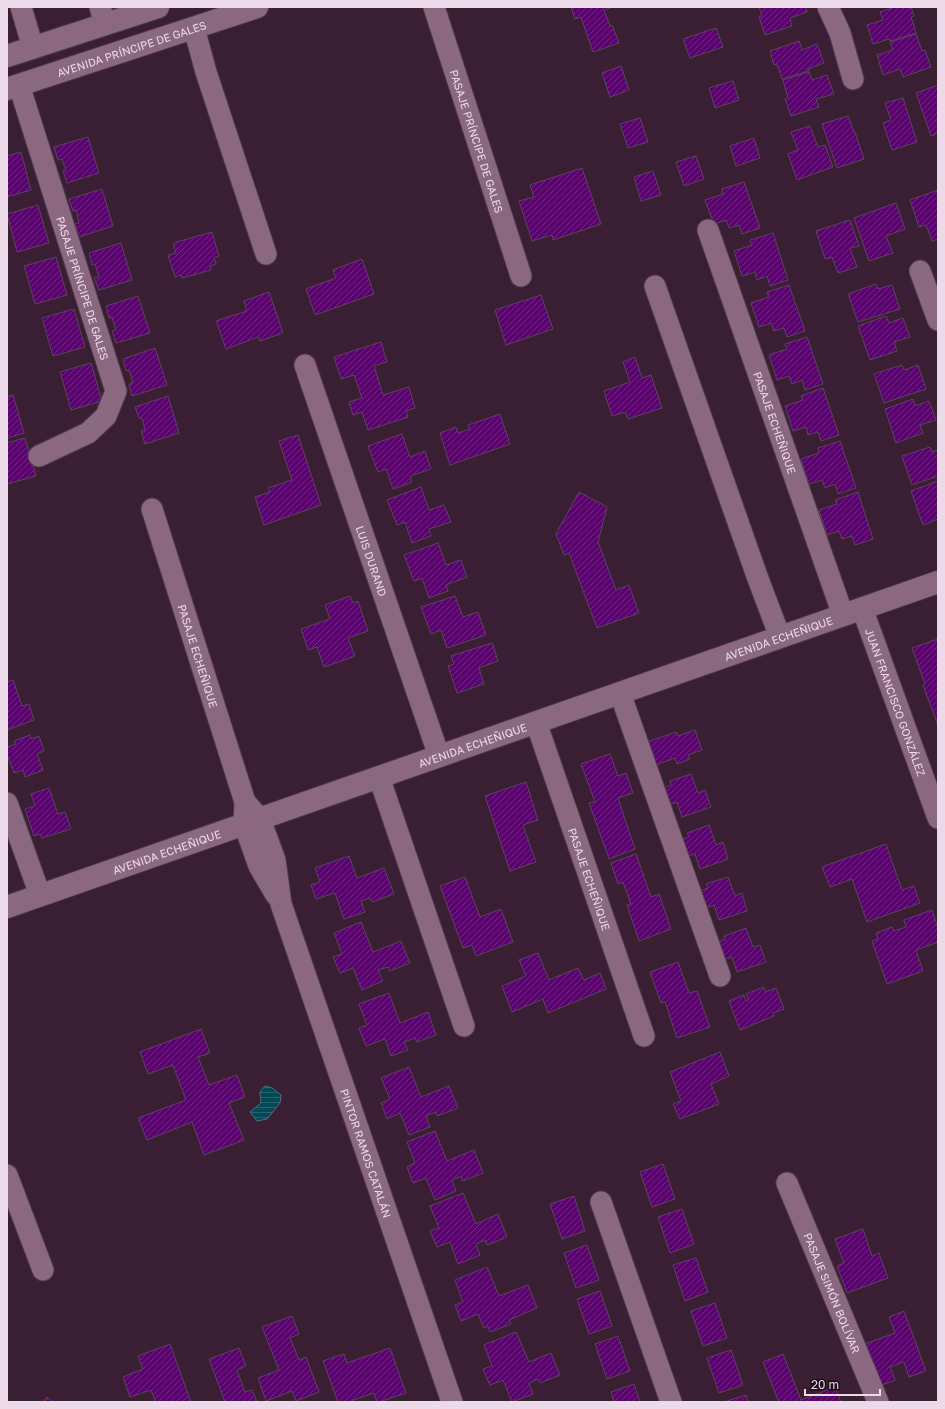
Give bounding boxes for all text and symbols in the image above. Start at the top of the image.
street label: AVENIDA PRÍNCIPE DE GALES [55,18,208,79]
street label: PASAJE PRÍNCIPE DE GALES [448,68,507,214]
street label: PASAJE PRÍNCIPE DE GALES [55,215,112,361]
street label: PASAJE ECHEÑIQUE [752,370,800,476]
street label: LUIS DURAND [354,524,390,598]
street label: PASAJE ECHEÑIQUE [176,603,221,709]
street label: AVENIDA ECHEÑIQUE [722,613,835,663]
street label: JUAN FRANCISCO GONZÁLEZ [863,626,929,778]
street label: AVENIDA ECHEÑIQUE [417,720,529,769]
street label: AVENIDA ECHEÑIQUE [111,826,223,876]
street label: PASAJE ECHEÑIQUE [566,826,614,932]
street label: PINTOR RAMOS CATALÁN [338,1087,395,1219]
street label: PASAJE SIMÓN BOLÍVAR [802,1231,863,1355]
scale bar [805,1371,880,1397]
text: 20 m [811,1377,839,1392]

